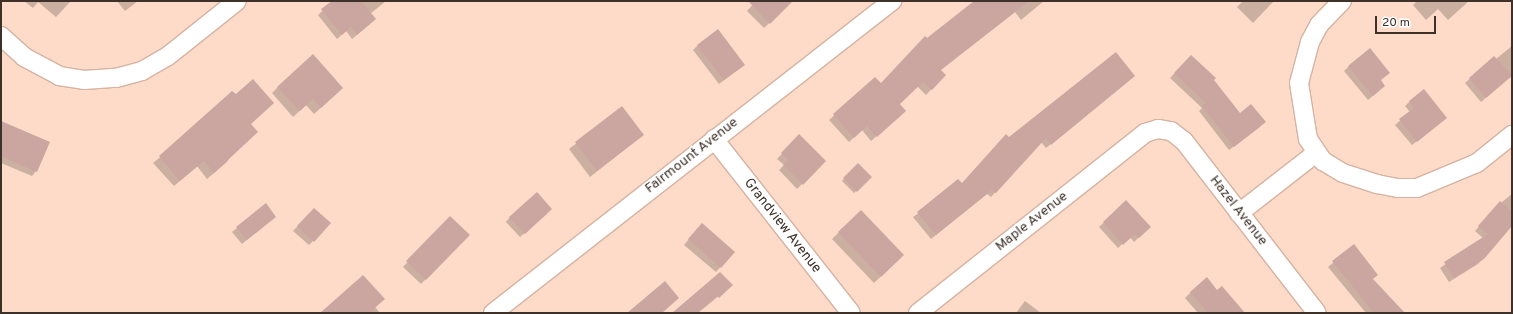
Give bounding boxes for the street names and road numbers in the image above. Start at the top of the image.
street label: Fairmount Avenue [642,114,742,198]
street label: Hazel Avenue [1205,172,1271,250]
street label: Grandview Avenue [740,175,824,277]
street label: Maple Avenue [992,188,1072,256]

